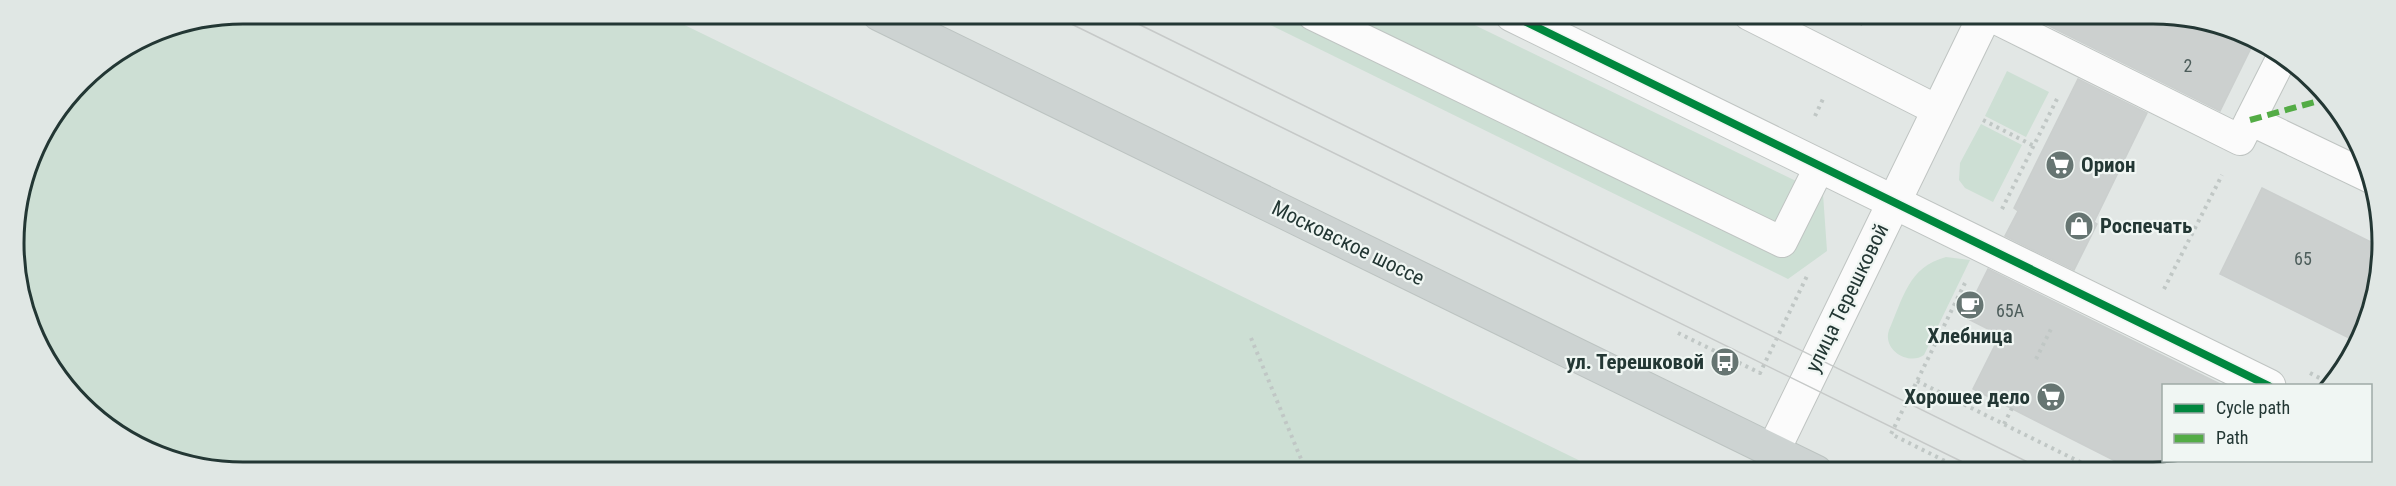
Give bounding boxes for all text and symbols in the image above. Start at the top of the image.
house number: 2 [2184,55,2193,76]
supermarket icon: Орион [2044,149,2076,181]
place label: Орион [2081,153,2136,177]
street label: Московское шоссе [1268,196,1428,290]
shop icon: Роспечать [2063,210,2095,242]
place label: Роспечать [2100,214,2192,238]
street label: улица Терешковой [1801,220,1893,376]
house number: 65 [2294,248,2312,269]
cafe icon: Хлебница [1954,289,1986,321]
house number: 65А [1996,300,2025,321]
place label: Хлебница [1927,324,2013,348]
bus stop icon: ул. Терешковой [1709,346,1741,378]
place label: ул. Терешковой [1566,350,1704,374]
supermarket icon: Хорошее дело [2035,381,2067,413]
legend [2162,384,2372,462]
place label: Хорошее дело [1904,385,2030,409]
text: Cycle path [2216,397,2290,418]
text: Path [2216,427,2249,448]

